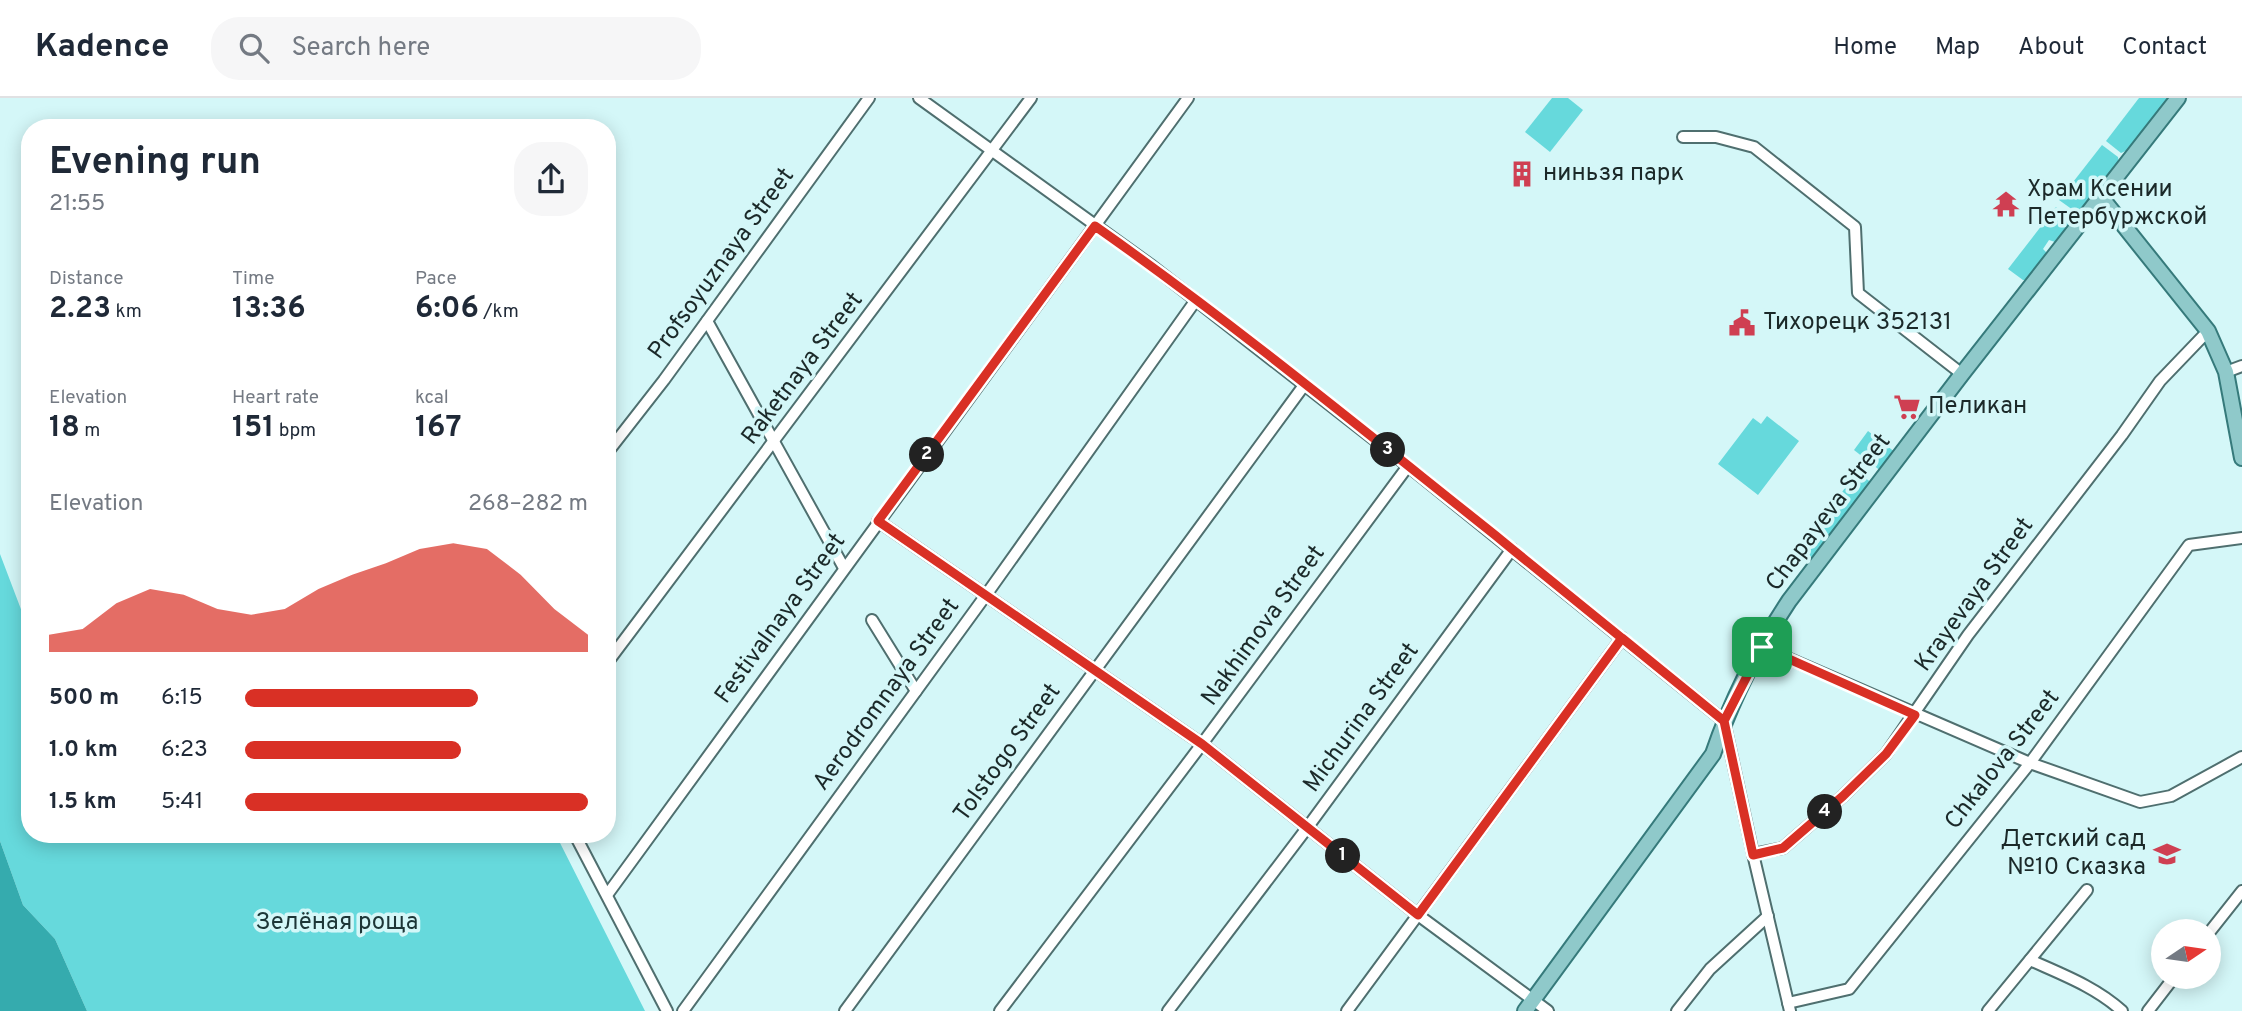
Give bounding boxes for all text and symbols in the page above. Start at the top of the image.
search box [211,17,701,80]
text: Kadence [35,27,169,69]
icon: search [235,29,273,67]
text: Search here [291,32,430,65]
text: Home [1833,33,1897,63]
text: Map [1935,33,1980,63]
text: About [2018,33,2084,63]
text: Contact [2122,33,2207,63]
text: Evening run [49,139,261,188]
button: share [514,142,588,216]
building icon: ниньзя парк [1507,159,1537,189]
place label: ниньзя парк [1543,159,1684,189]
street label: Profsoyuznaya Street [642,162,802,366]
place label: Храм Ксении Петербуржской [2027,175,2207,233]
temple icon: Храм Ксении Петербуржской [1991,189,2021,219]
text: 21:55 [49,190,105,219]
text: Distance [49,267,124,291]
text: Time [232,267,275,291]
text: Pace [415,267,457,291]
street label: Raketnaya Street [736,287,870,451]
text: 2.23 [49,291,111,328]
text: 13:36 [232,291,306,328]
text: 6:06 [415,291,479,328]
text: km [111,300,142,324]
text: /km [479,300,519,324]
public building icon: Тихорецк 352131 [1727,308,1757,338]
place label: Тихорецк 352131 [1763,308,1952,338]
text: Elevation [49,386,127,410]
text: Heart rate [232,386,319,410]
text: kcal [415,386,449,410]
supermarket icon: Пеликан [1892,392,1922,422]
place label: Пеликан [1928,392,2027,422]
text: 18 [49,410,80,447]
text: 151 [232,410,274,447]
text: 167 [415,410,462,447]
text: m [80,419,100,443]
text: bpm [274,419,316,443]
street label: Chapayeva Street [1760,428,1898,598]
pin: 3 [1370,432,1406,468]
text: 3 [1382,437,1393,461]
pin: 2 [909,438,944,472]
text: 2 [921,442,932,466]
text: Elevation [49,490,144,519]
text: 268–282 m [468,490,588,519]
street label: Krayevaya Street [1909,512,2041,678]
street label: Festivalnaya Street [709,528,853,710]
street label: Nakhimova Street [1196,540,1332,712]
street label: Aerodromnaya Street [807,593,967,797]
pin [1732,617,1792,677]
icon: arrive [1743,628,1781,666]
street label: Michurina Street [1298,637,1426,799]
street label: Tolstogo Street [948,678,1068,828]
text: 500 m [49,684,119,713]
text: 6:15 [161,684,203,713]
street label: Chkalova Street [1939,684,2067,836]
text: 1.0 km [49,736,118,765]
text: 6:23 [161,736,208,765]
text: 1.5 km [49,788,117,817]
text: 5:41 [161,788,203,817]
pin: 4 [1808,794,1842,830]
text: 4 [1818,799,1831,823]
place label: Детский сад №10 Сказка [2001,825,2146,883]
pin: 1 [1326,838,1360,874]
school or university icon: Детский сад №10 Сказка [2152,839,2182,869]
text: 1 [1339,843,1346,867]
park label: Зелёная роща [256,908,418,938]
north arrow [2151,919,2221,989]
map controls [2151,919,2221,989]

